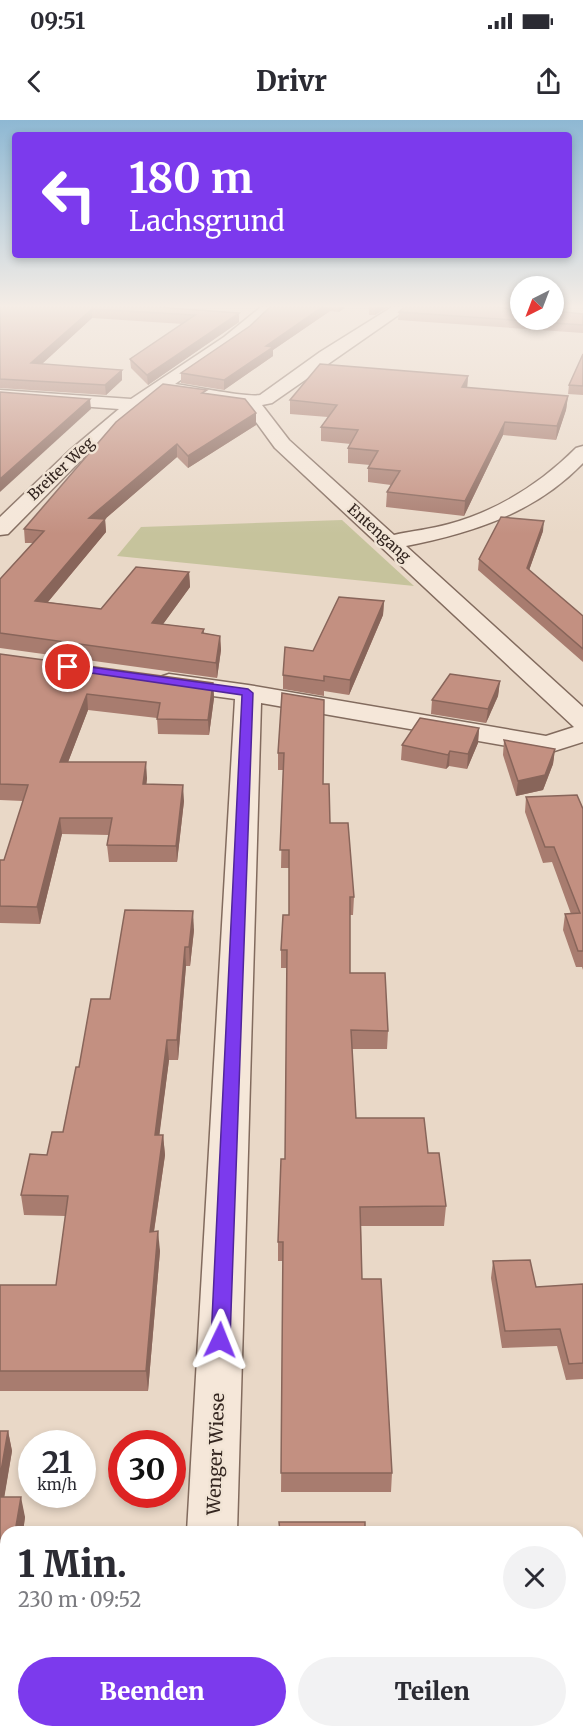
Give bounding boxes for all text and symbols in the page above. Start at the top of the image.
text: 09:51 [30,7,85,35]
text: Drivr [256,64,327,98]
icon: back [18,65,51,98]
icon: share [532,65,565,98]
text: 180 m [129,152,253,204]
icon: left [30,156,108,234]
text: Lachsgrund [129,204,285,238]
north arrow [510,276,564,330]
map controls [510,276,564,330]
street label: Breiter Weg [24,433,98,504]
street label: Entengang [344,499,415,566]
pin [42,641,93,692]
icon: arrive [51,650,84,683]
position arrow [188,1308,252,1372]
street label: Wenger Wiese [202,1393,229,1516]
speed limit sign: 30 [108,1430,186,1508]
text: 21 [42,1443,72,1481]
text: km/h [37,1475,77,1494]
text: 1 Min. [18,1542,127,1587]
button: close [503,1546,566,1609]
text: 230 m · 09:52 [18,1587,141,1612]
button: Beenden [18,1657,286,1726]
button: Teilen [298,1657,566,1726]

